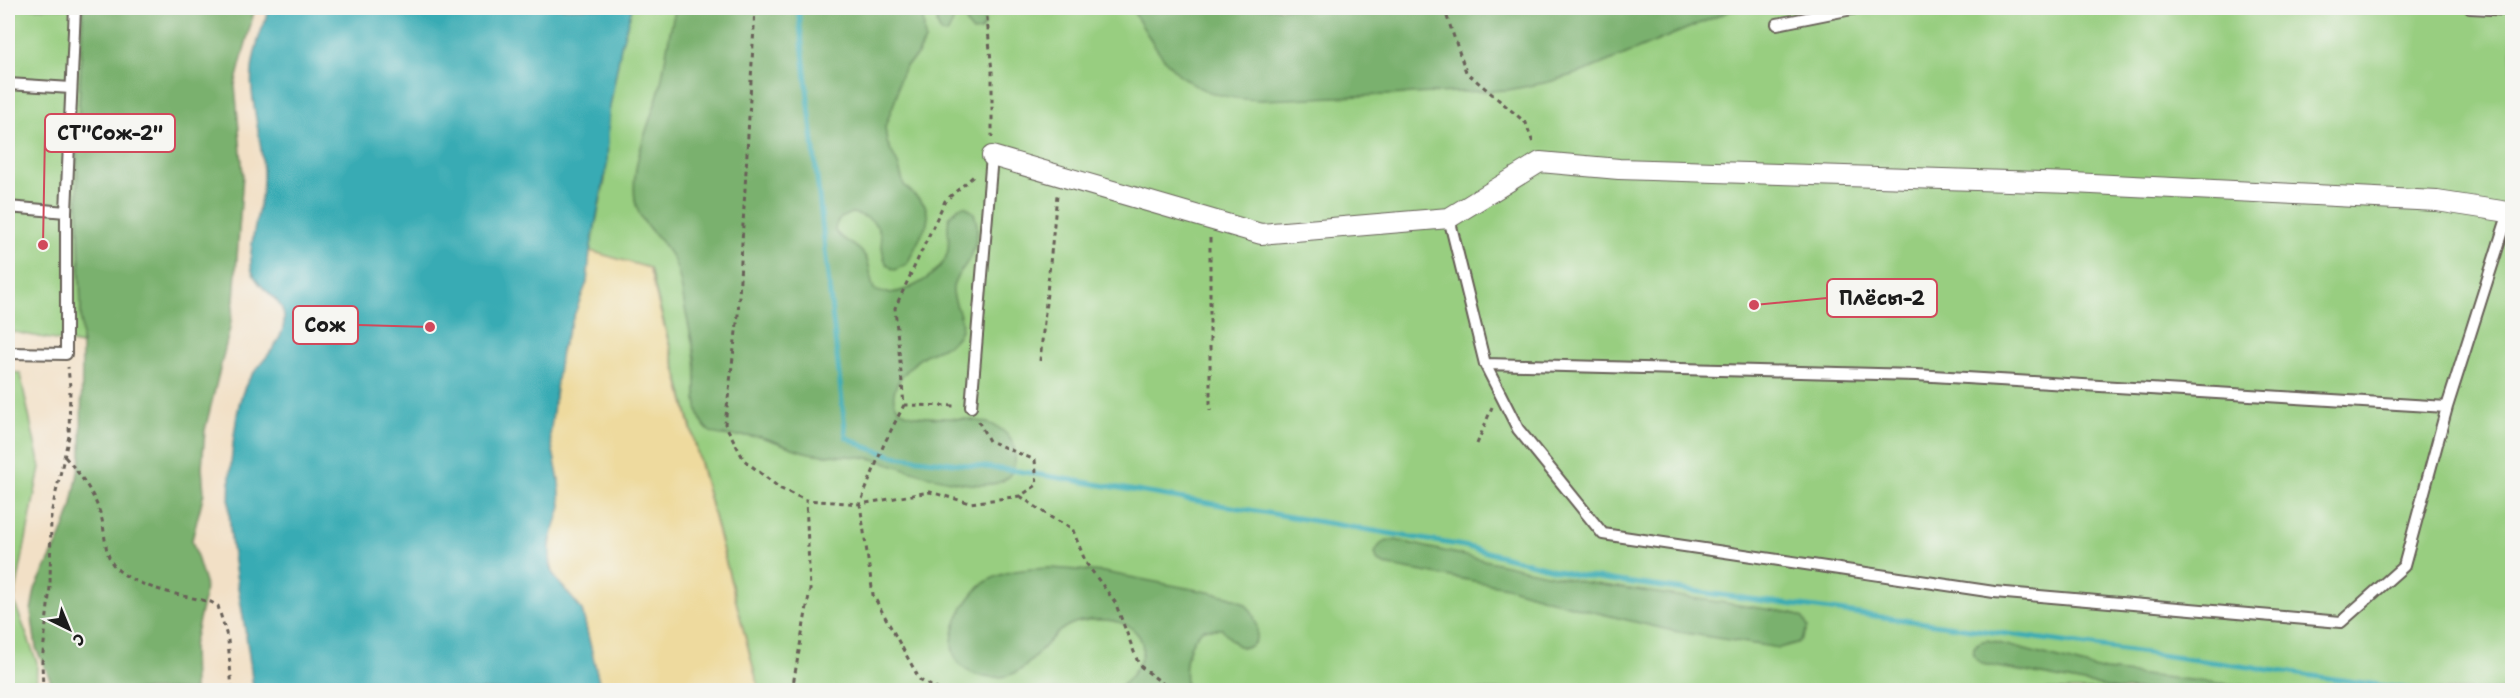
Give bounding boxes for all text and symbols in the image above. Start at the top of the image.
callout: СТ"Сож-2" [45,114,175,152]
text: СТ"Сож-2" [57,120,163,146]
callout: Плёсы-2 [1827,279,1937,317]
text: Плёсы-2 [1839,285,1925,311]
callout: Сож [293,306,358,344]
text: Сож [304,312,346,338]
north arrow [39,599,99,659]
text: С [68,629,90,651]

